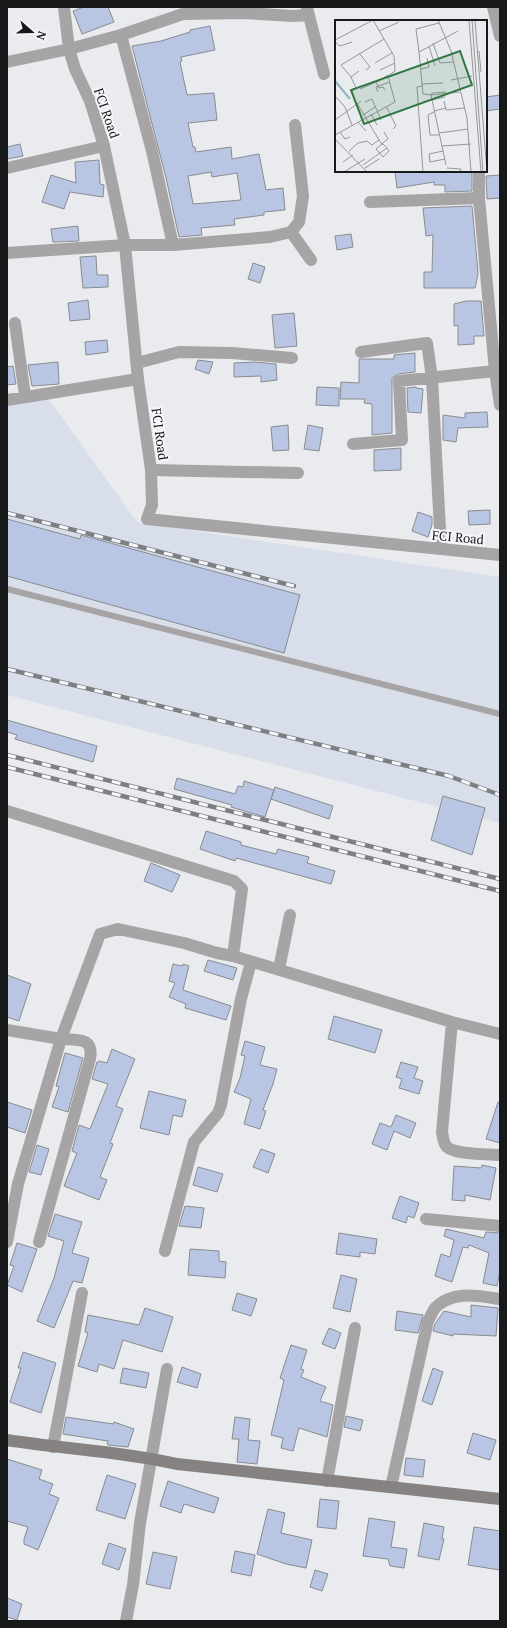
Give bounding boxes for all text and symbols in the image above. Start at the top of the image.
north arrow [12,12,52,52]
inset map [335,20,487,172]
text: N [33,29,49,42]
street label: FCI Road [90,85,124,141]
street label: FCI Road [147,407,173,461]
street label: FCI Road [431,526,485,548]

